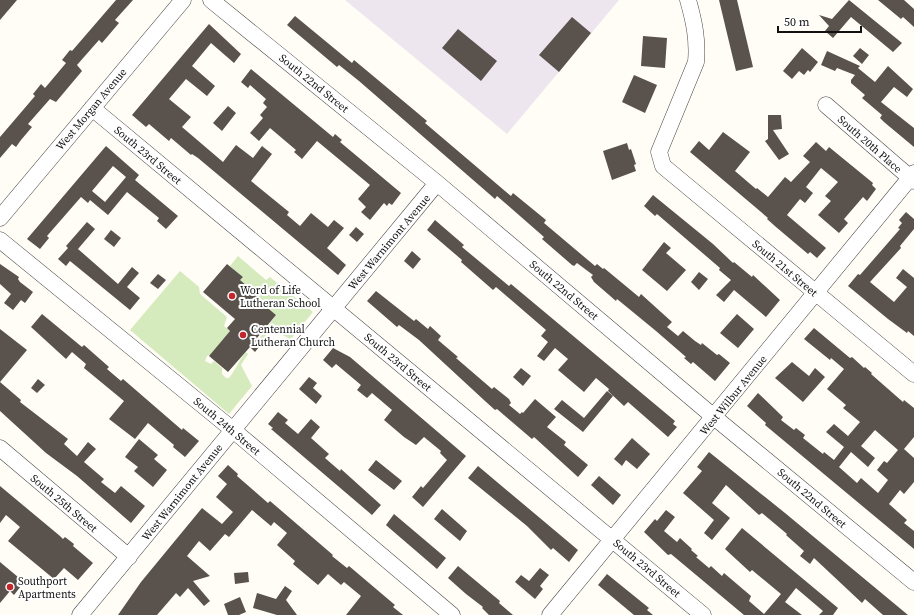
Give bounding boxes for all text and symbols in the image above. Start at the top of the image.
scale bar [778,8,861,34]
text: 50 m [784,14,810,30]
street label: South 22nd Street [276,51,352,116]
street label: West Morgan Avenue [53,65,130,154]
street label: South 20th Place [834,112,905,177]
street label: South 23rd Street [111,123,185,188]
street label: West Warnimont Avenue [345,191,434,293]
street label: South 21st Street [749,237,821,300]
street label: South 22nd Street [526,257,602,324]
place label: Word of Life Lutheran School [240,283,321,311]
marker: Word of Life Lutheran School [227,291,237,301]
place label: Centennial Lutheran Church [251,322,336,350]
marker: Centennial Lutheran Church [238,330,248,340]
street label: South 23rd Street [361,330,435,395]
street label: West Wilbur Avenue [696,352,771,438]
street label: South 24th Street [190,394,264,459]
street label: West Warnimont Avenue [139,440,226,544]
street label: South 22nd Street [774,465,850,532]
street label: South 25th Street [27,471,101,536]
street label: South 23rd Street [610,536,684,601]
place label: Southport Apartments [18,574,76,602]
marker: Southport Apartments [5,582,15,592]

